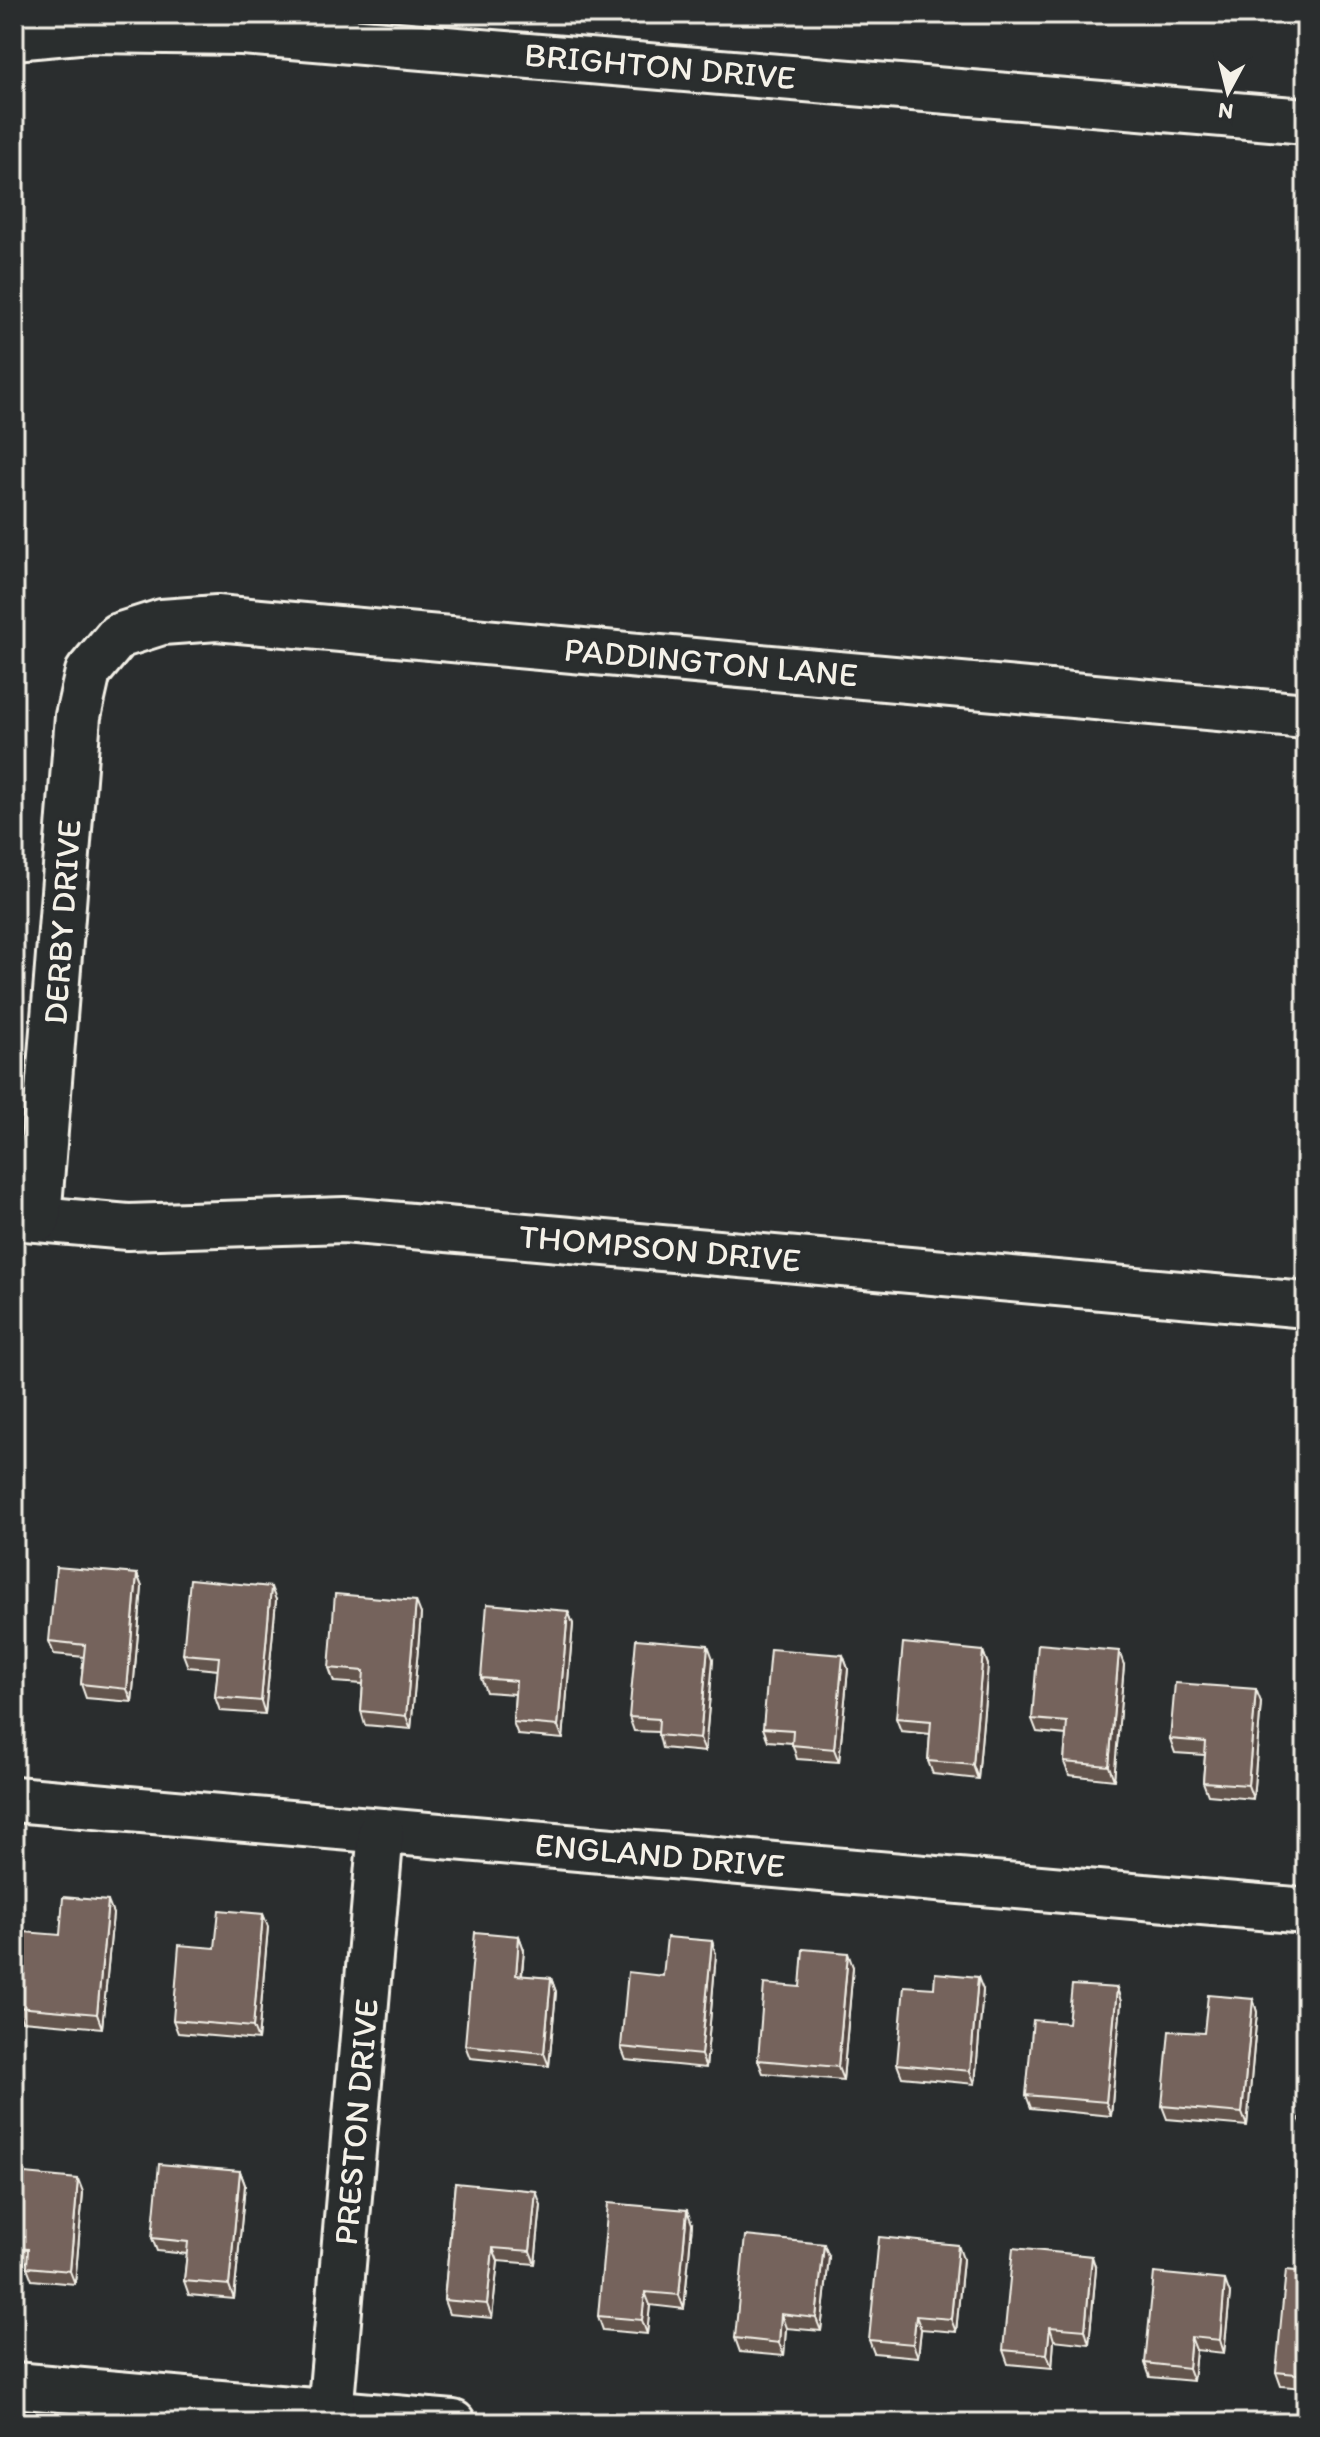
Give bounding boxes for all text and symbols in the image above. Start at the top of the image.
street label: BRIGHTON DRIVE [523,34,797,98]
north arrow [1188,52,1268,132]
text: N [1217,97,1235,126]
street label: PADDINGTON LANE [563,629,859,695]
street label: DERBY DRIVE [34,818,90,1026]
street label: THOMPSON DRIVE [517,1215,803,1281]
street label: ENGLAND DRIVE [533,1824,787,1886]
street label: PRESTON DRIVE [325,1997,387,2247]

